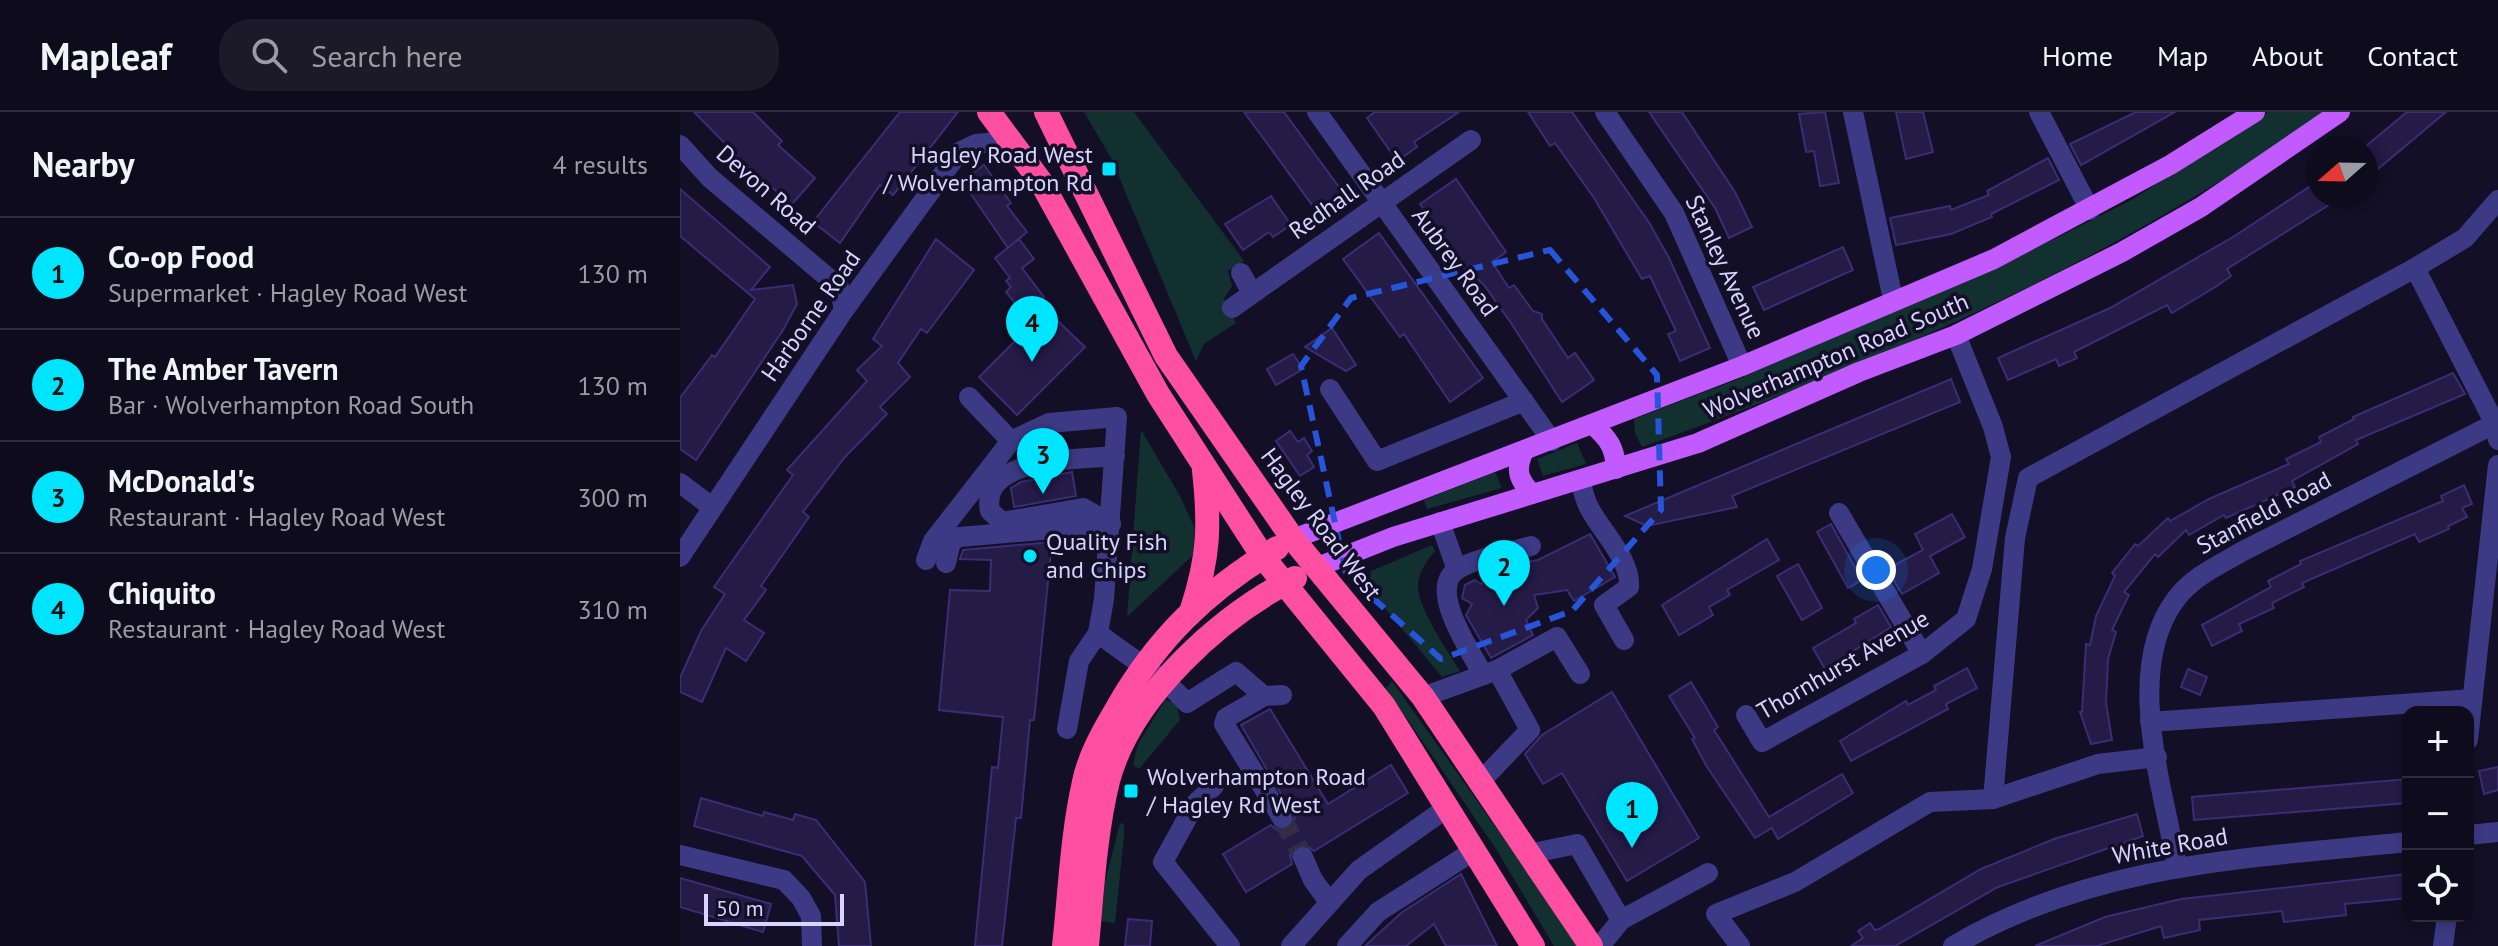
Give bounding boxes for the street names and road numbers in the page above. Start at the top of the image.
street label: Devon Road [710,138,822,241]
street label: Redhall Road [1283,143,1411,246]
street label: Stanley Avenue [1679,190,1772,344]
street label: Aubrey Road [1405,201,1505,322]
street label: Harborne Road [754,244,867,387]
street label: Wolverhampton Road South [1698,286,1973,426]
street label: Hagley Road West [1254,442,1389,606]
street label: Stanfield Road [2191,464,2336,561]
street label: Thornhurst Avenue [1751,603,1934,726]
street label: White Road [2110,820,2230,871]

